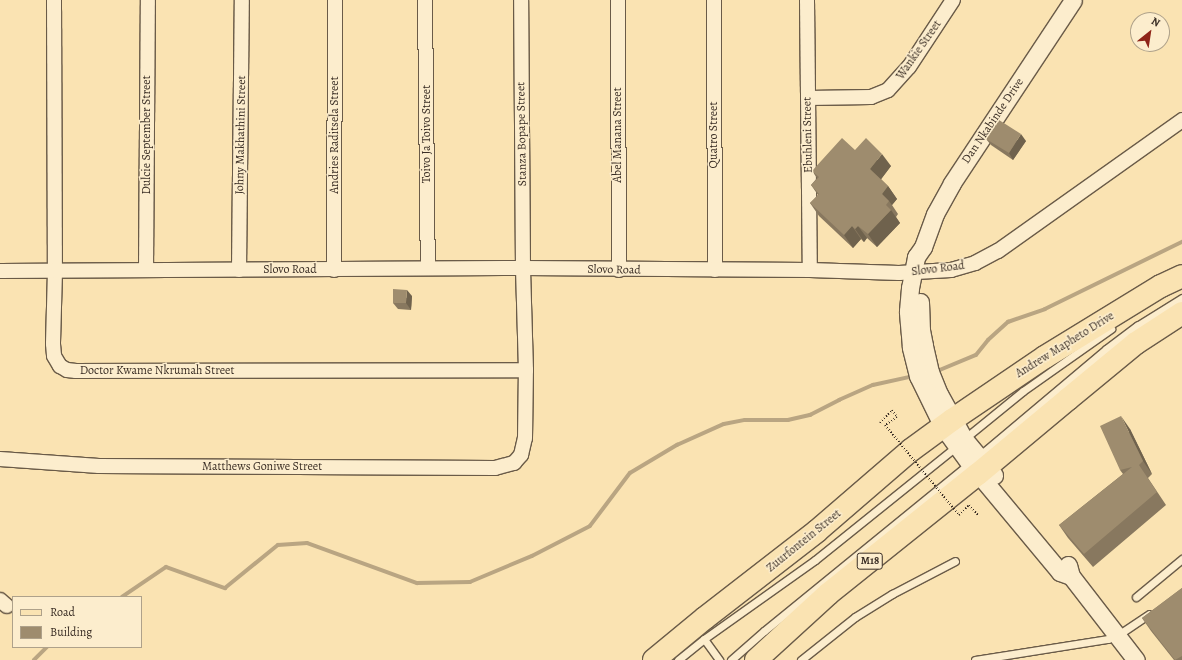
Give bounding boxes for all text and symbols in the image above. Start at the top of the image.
north arrow [1130,12,1170,52]
text: N [1149,14,1163,31]
street label: Wankie Street [893,18,945,82]
street label: Dulcie September Street [140,75,154,195]
street label: Johny Makhathini Street [233,75,249,195]
street label: Dan Nkabinde Drive [959,75,1027,167]
street label: Andries Raditsela Street [328,76,342,194]
street label: Stanza Bopape Street [514,82,530,186]
street label: Toivo Ja Toivo Street [420,85,434,183]
street label: Abel Manana Street [611,87,625,183]
street label: Ebuhleni Street [800,97,816,173]
street label: Quatro Street [707,102,721,168]
street label: Slovo Road [911,259,965,279]
street label: Slovo Road [587,262,641,278]
street label: Slovo Road [263,263,317,277]
street label: Andrew Mapheto Drive [1013,309,1117,381]
street label: Doctor Kwame Nkrumah Street [80,364,234,378]
street label: Matthews Goniwe Street [202,460,322,474]
street label: Zuurfontein Street [764,507,844,575]
road number: M18 [856,552,884,570]
legend [12,596,142,648]
text: Road [50,604,75,620]
text: Building [50,624,92,640]

